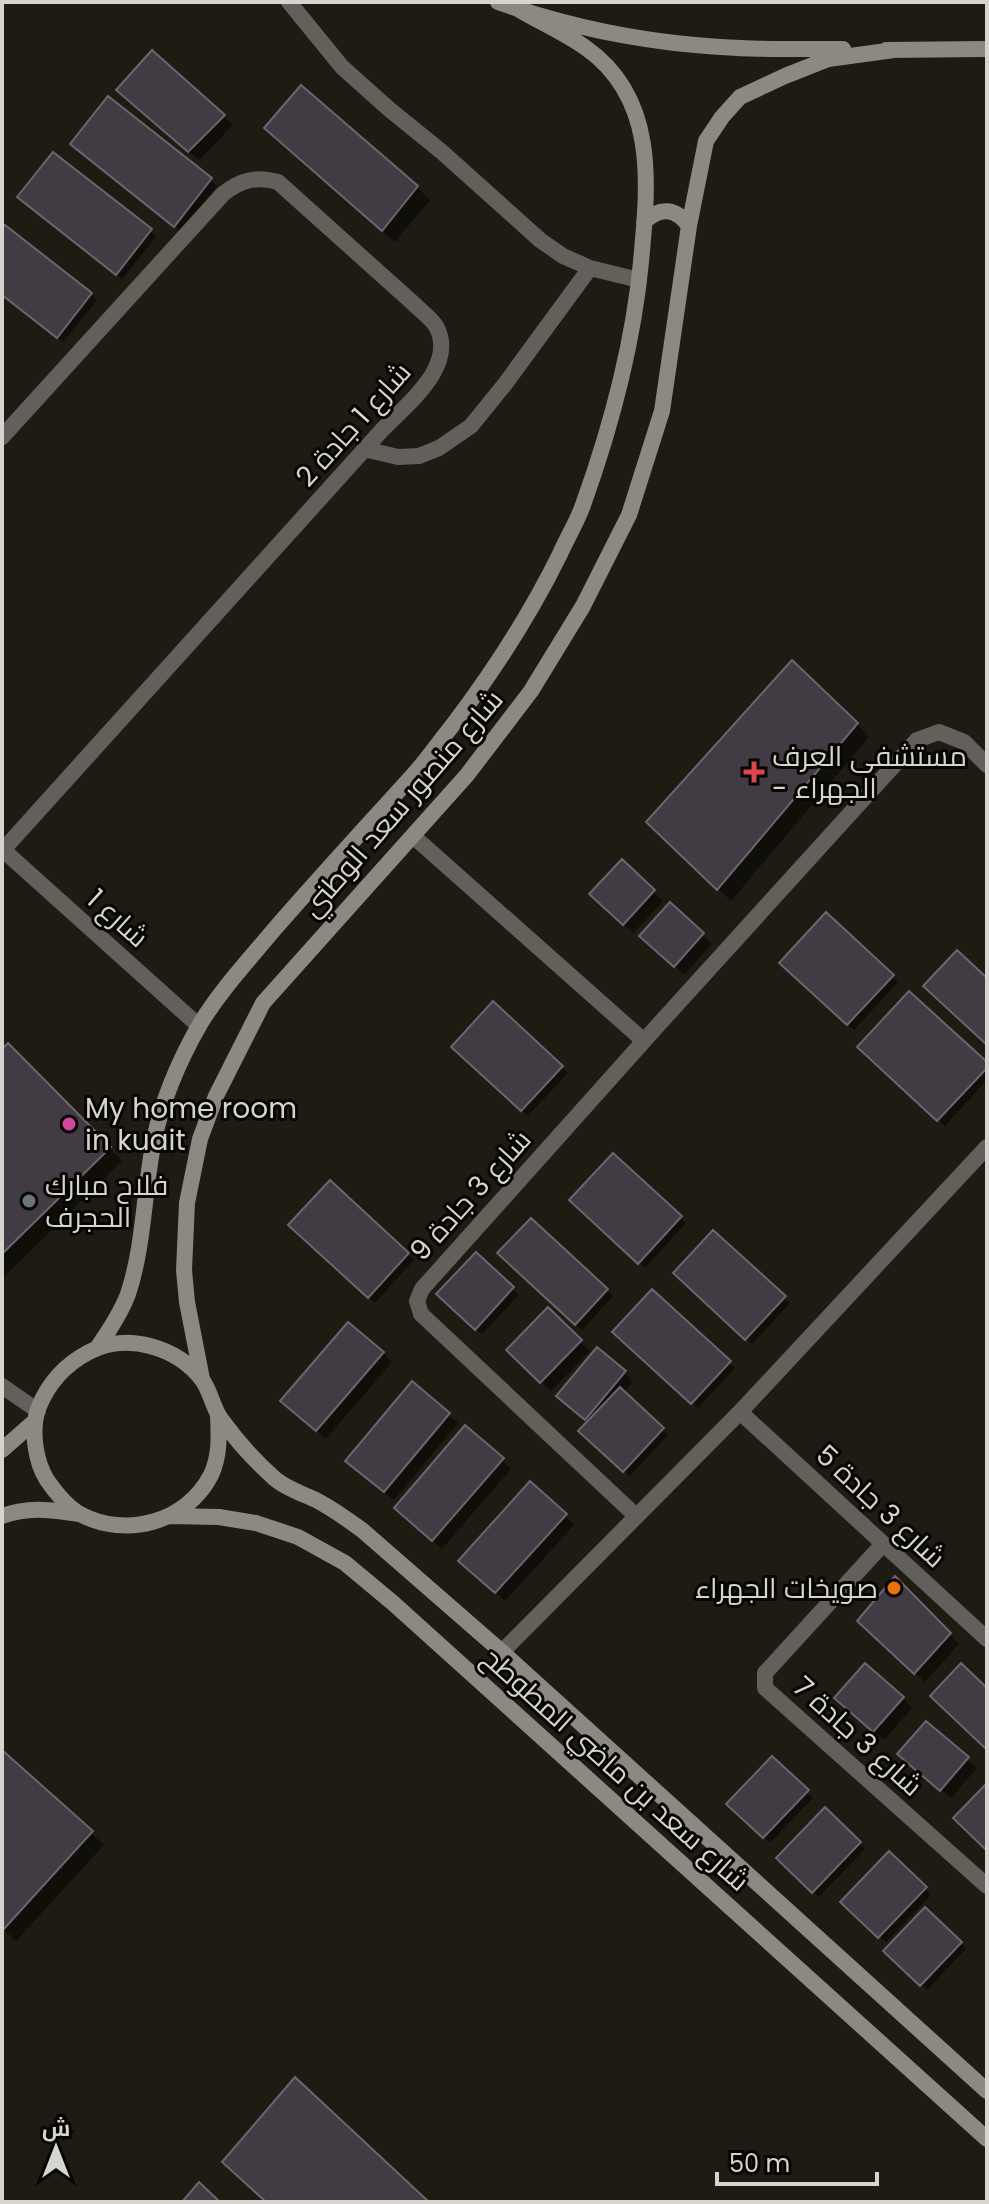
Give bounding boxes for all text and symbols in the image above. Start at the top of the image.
street label: شارع 1 جادة 2 [287,354,420,495]
street label: شارع منصور سعد الوطني [293,681,514,927]
place label: مستشفى العرف - الجهراء [772,737,967,808]
marker: مستشفى العرف - الجهراء [743,761,765,783]
street label: شارع 1 [78,880,157,957]
place label: My home room in kuait [85,1089,297,1160]
marker: My home room in kuait [60,1115,78,1133]
street label: شارع 3 جادة 9 [401,1121,540,1270]
place label: فلاح مبارك الحجرف [45,1166,168,1237]
marker: فلاح مبارك الحجرف [20,1192,38,1210]
street label: شارع 3 جادة 5 [807,1436,954,1577]
place label: صويخات الجهراء [695,1569,878,1608]
marker: صويخات الجهراء [885,1579,903,1597]
street label: شارع سعد بن ماضي المطوطح [473,1639,758,1901]
street label: شارع 3 جادة 7 [784,1668,931,1805]
north arrow [16,2108,96,2188]
text: ش [42,2113,70,2144]
scale bar [717,2136,877,2186]
text: 50 m [729,2147,790,2180]

